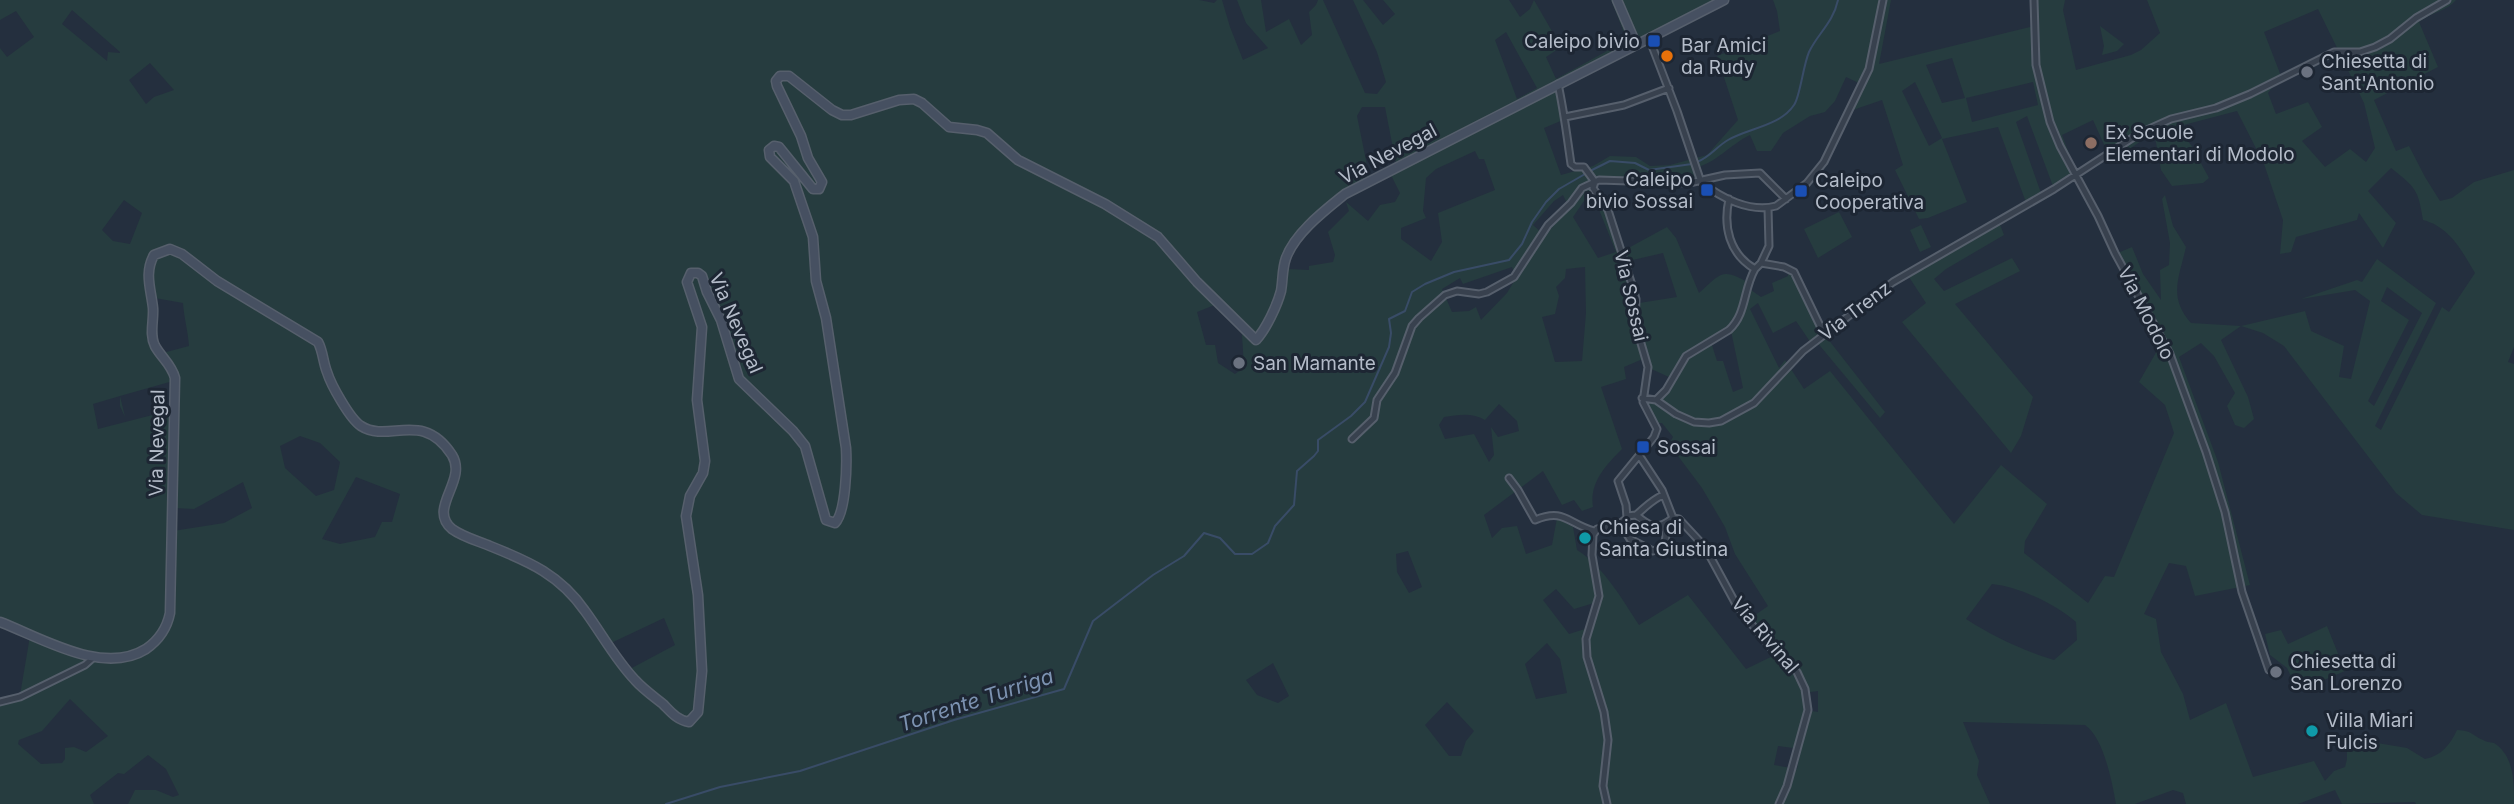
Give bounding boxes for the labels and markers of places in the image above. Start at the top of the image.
place label: Caleipo bivio [1524,30,1640,53]
marker: Caleipo bivio [1646,33,1662,49]
place label: Bar Amici da Rudy [1681,34,1766,79]
marker: Bar Amici da Rudy [1659,48,1675,64]
place label: Chiesetta di Sant'Antonio [2321,50,2434,95]
marker: Chiesetta di Sant'Antonio [2299,64,2315,80]
place label: Ex Scuole Elementari di Modolo [2105,121,2295,166]
marker: Ex Scuole Elementari di Modolo [2083,135,2099,151]
place label: Caleipo bivio Sossai [1586,168,1693,213]
place label: Caleipo Cooperativa [1815,169,1924,214]
marker: Caleipo bivio Sossai [1699,182,1715,198]
marker: Caleipo Cooperativa [1793,183,1809,199]
place label: San Mamante [1253,352,1376,375]
marker: San Mamante [1231,355,1247,371]
place label: Sossai [1657,436,1716,459]
marker: Sossai [1635,439,1651,455]
place label: Chiesa di Santa Giustina [1599,516,1728,561]
marker: Chiesa di Santa Giustina [1577,530,1593,546]
place label: Chiesetta di San Lorenzo [2290,650,2402,695]
marker: Chiesetta di San Lorenzo [2268,664,2284,680]
place label: Villa Miari Fulcis [2326,709,2413,754]
marker: Villa Miari Fulcis [2304,723,2320,739]

